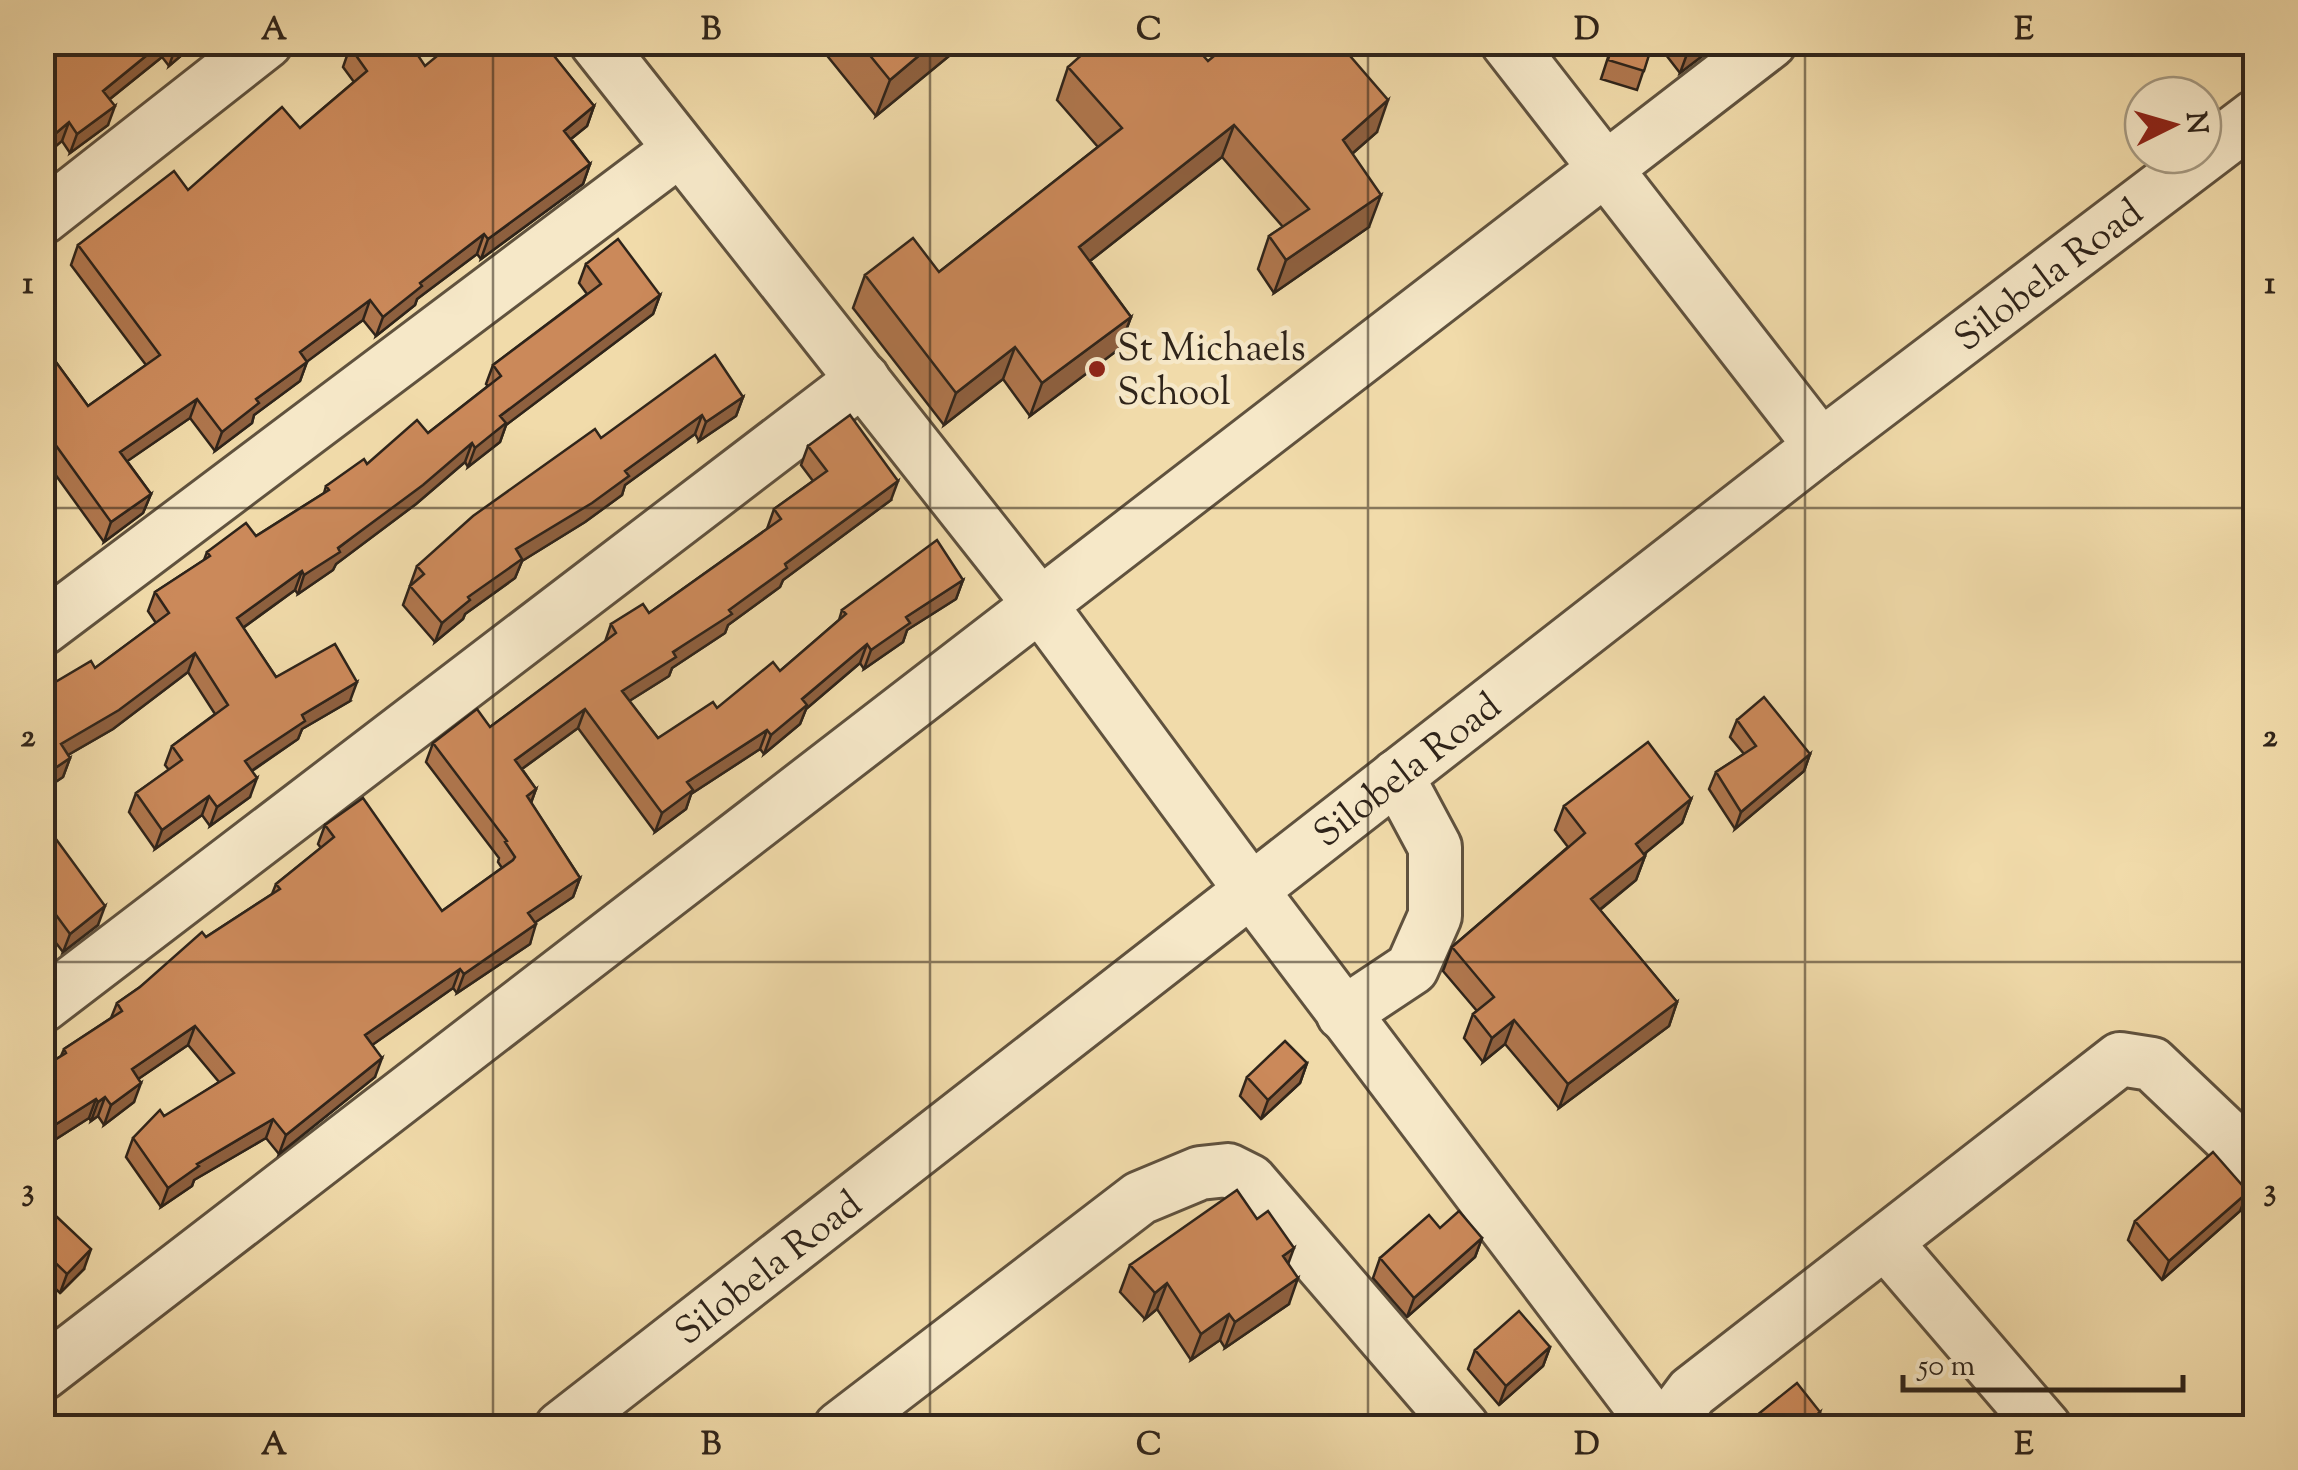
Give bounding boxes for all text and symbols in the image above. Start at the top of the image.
text: A [261,8,287,54]
text: B [701,8,721,54]
text: C [1136,8,1162,54]
text: D [1574,8,1600,54]
text: E [2014,8,2034,54]
north arrow [2123,75,2223,175]
text: N [2174,110,2216,136]
street label: Silobela Road [1944,188,2156,366]
text: 1 [23,262,34,308]
text: 1 [2265,262,2276,308]
place label: St Michaels School [1117,324,1306,422]
marker: St Michaels School [1086,358,1108,380]
street label: Silobela Road [1304,682,1514,862]
text: 2 [21,715,36,761]
text: 2 [2263,715,2278,761]
text: 3 [22,1169,34,1215]
text: 3 [2264,1169,2276,1215]
street label: Silobela Road [665,1180,875,1360]
scale bar [1903,1330,2183,1392]
text: 50 m [1916,1346,1976,1389]
text: A [261,1423,287,1469]
text: B [701,1423,721,1469]
text: C [1136,1423,1162,1469]
text: D [1574,1423,1600,1469]
text: E [2014,1423,2034,1469]

